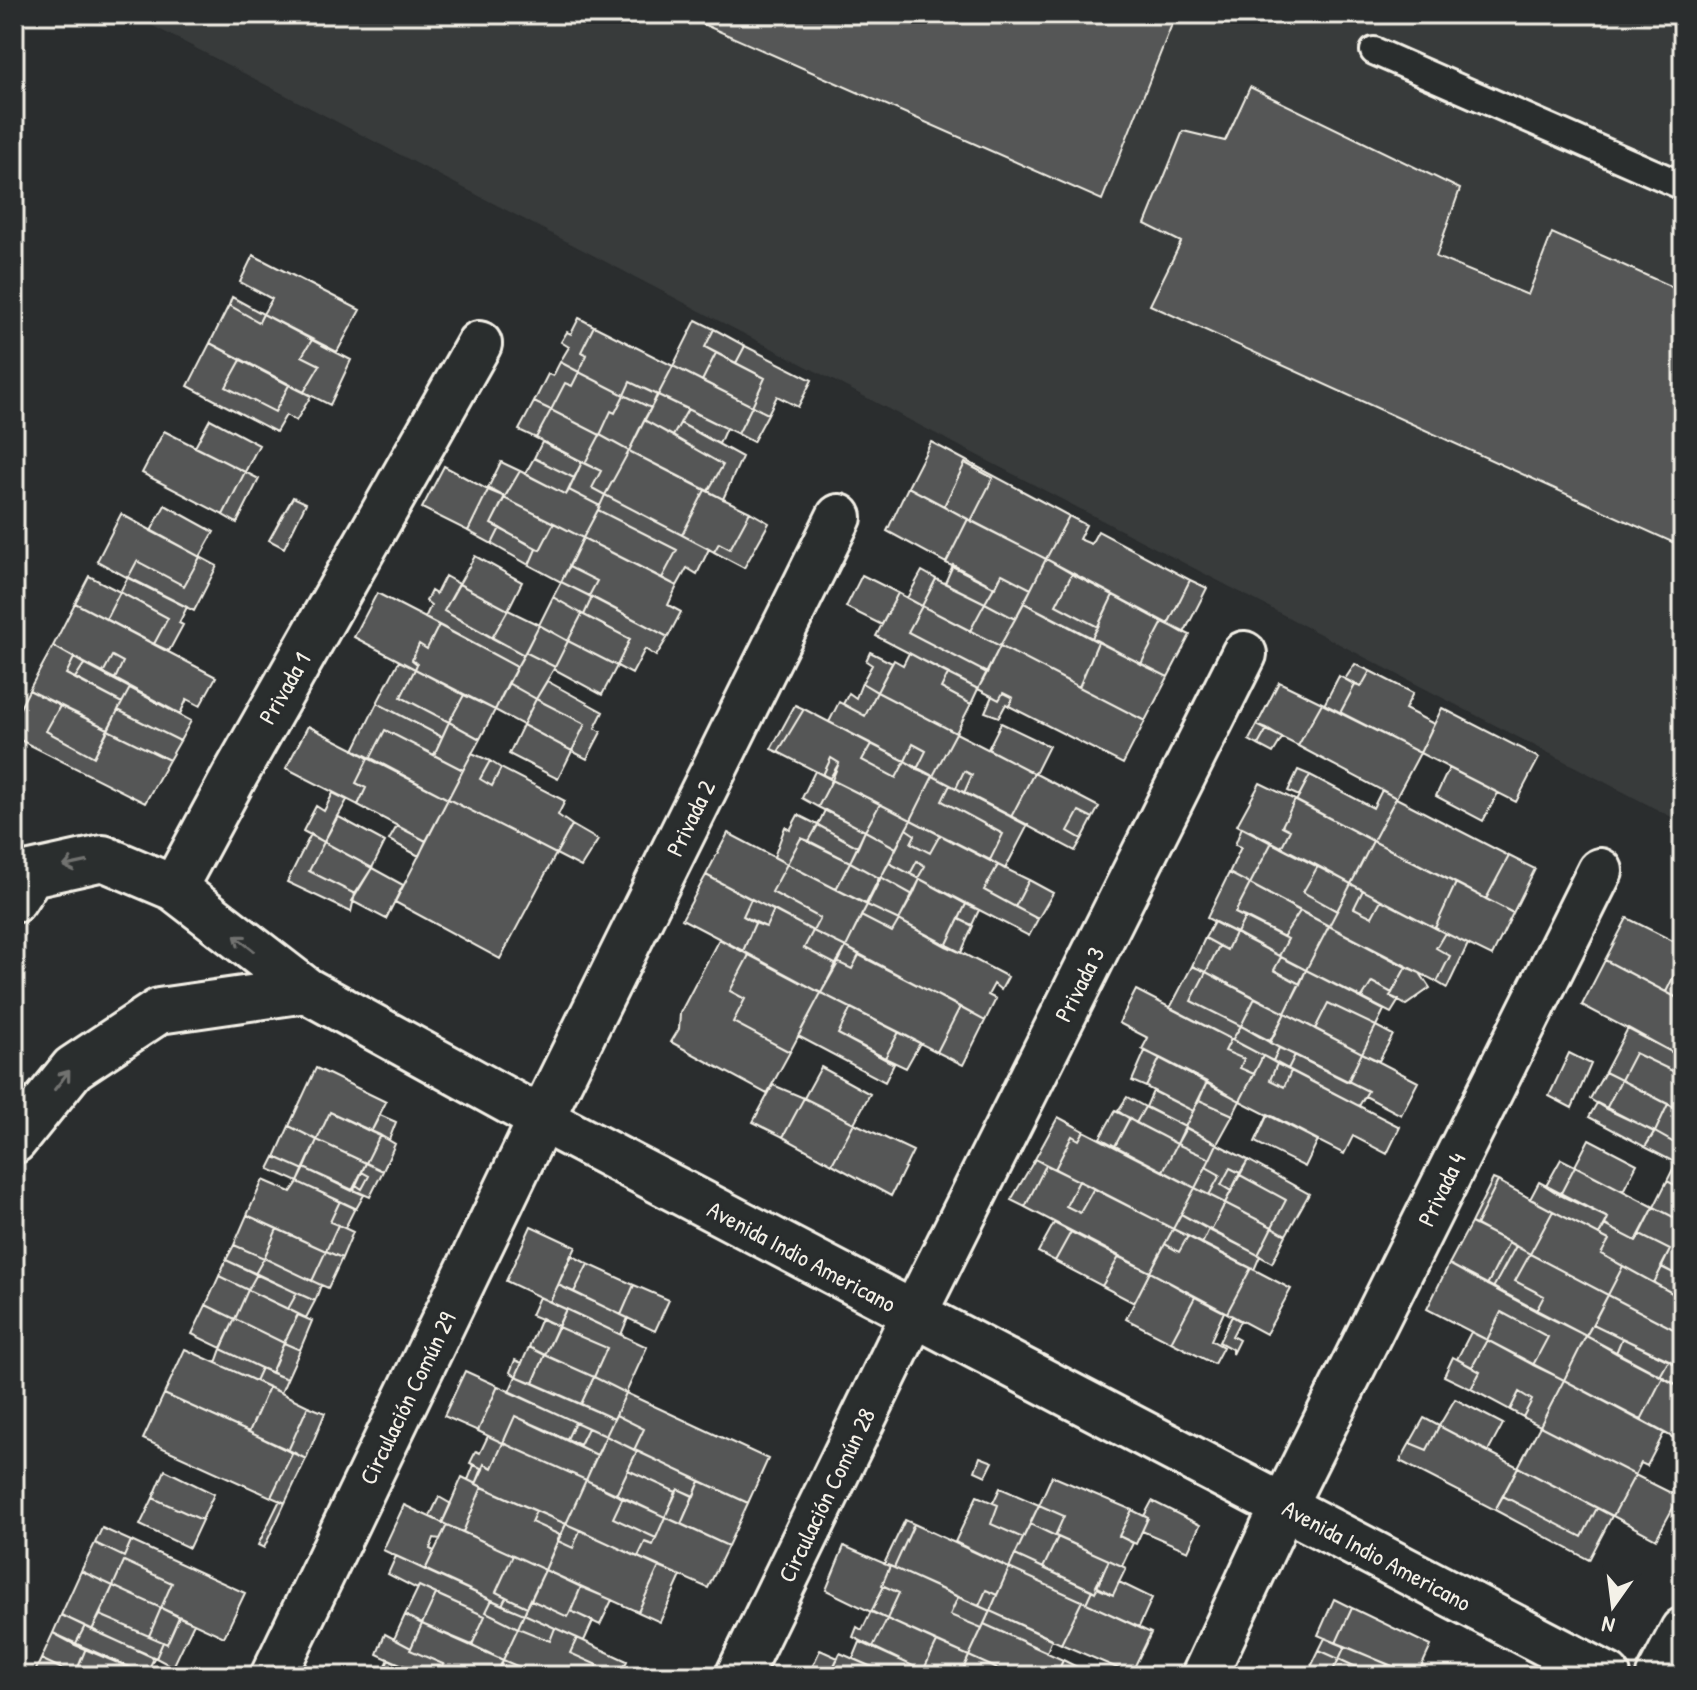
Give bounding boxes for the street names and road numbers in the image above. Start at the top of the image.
street label: Privada 1 [251,646,317,730]
street label: Privada 2 [658,775,722,861]
street label: Privada 3 [1047,941,1111,1027]
street label: Privada 4 [1409,1147,1473,1231]
street label: Avenida Indio Americano [702,1193,902,1319]
street label: Circulación Común 29 [351,1306,463,1490]
street label: Circulación Común 28 [770,1403,882,1587]
street label: Avenida Indio Americano [1277,1492,1477,1618]

